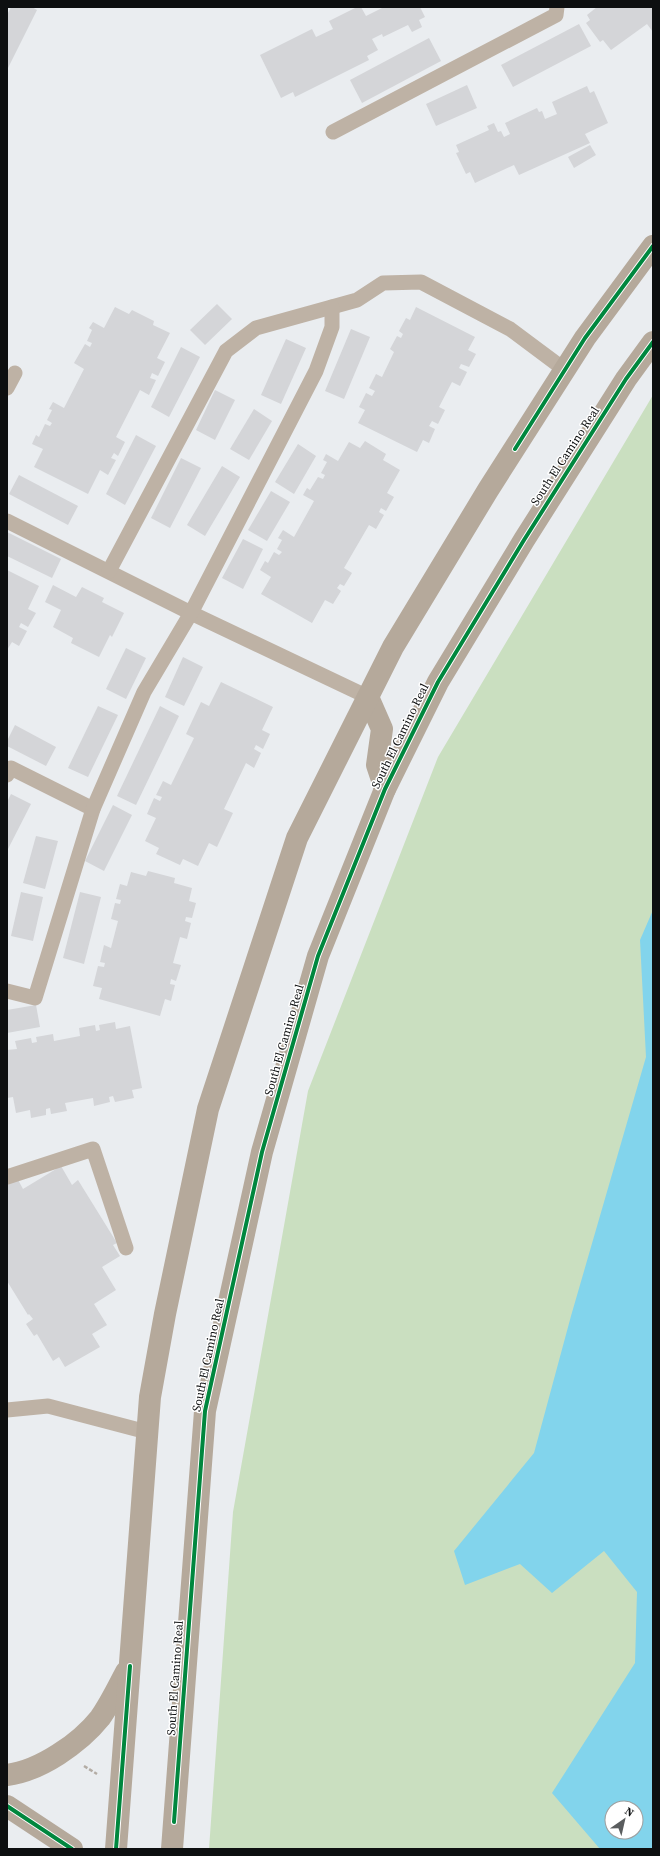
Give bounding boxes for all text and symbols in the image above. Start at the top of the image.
street label: South El Camino Real [527,403,603,509]
street label: South El Camino Real [368,680,433,791]
street label: South El Camino Real [260,982,308,1098]
street label: South El Camino Real [188,1297,228,1413]
street label: South El Camino Real [163,1620,187,1736]
north arrow [604,1800,644,1840]
text: N [622,1804,637,1821]

